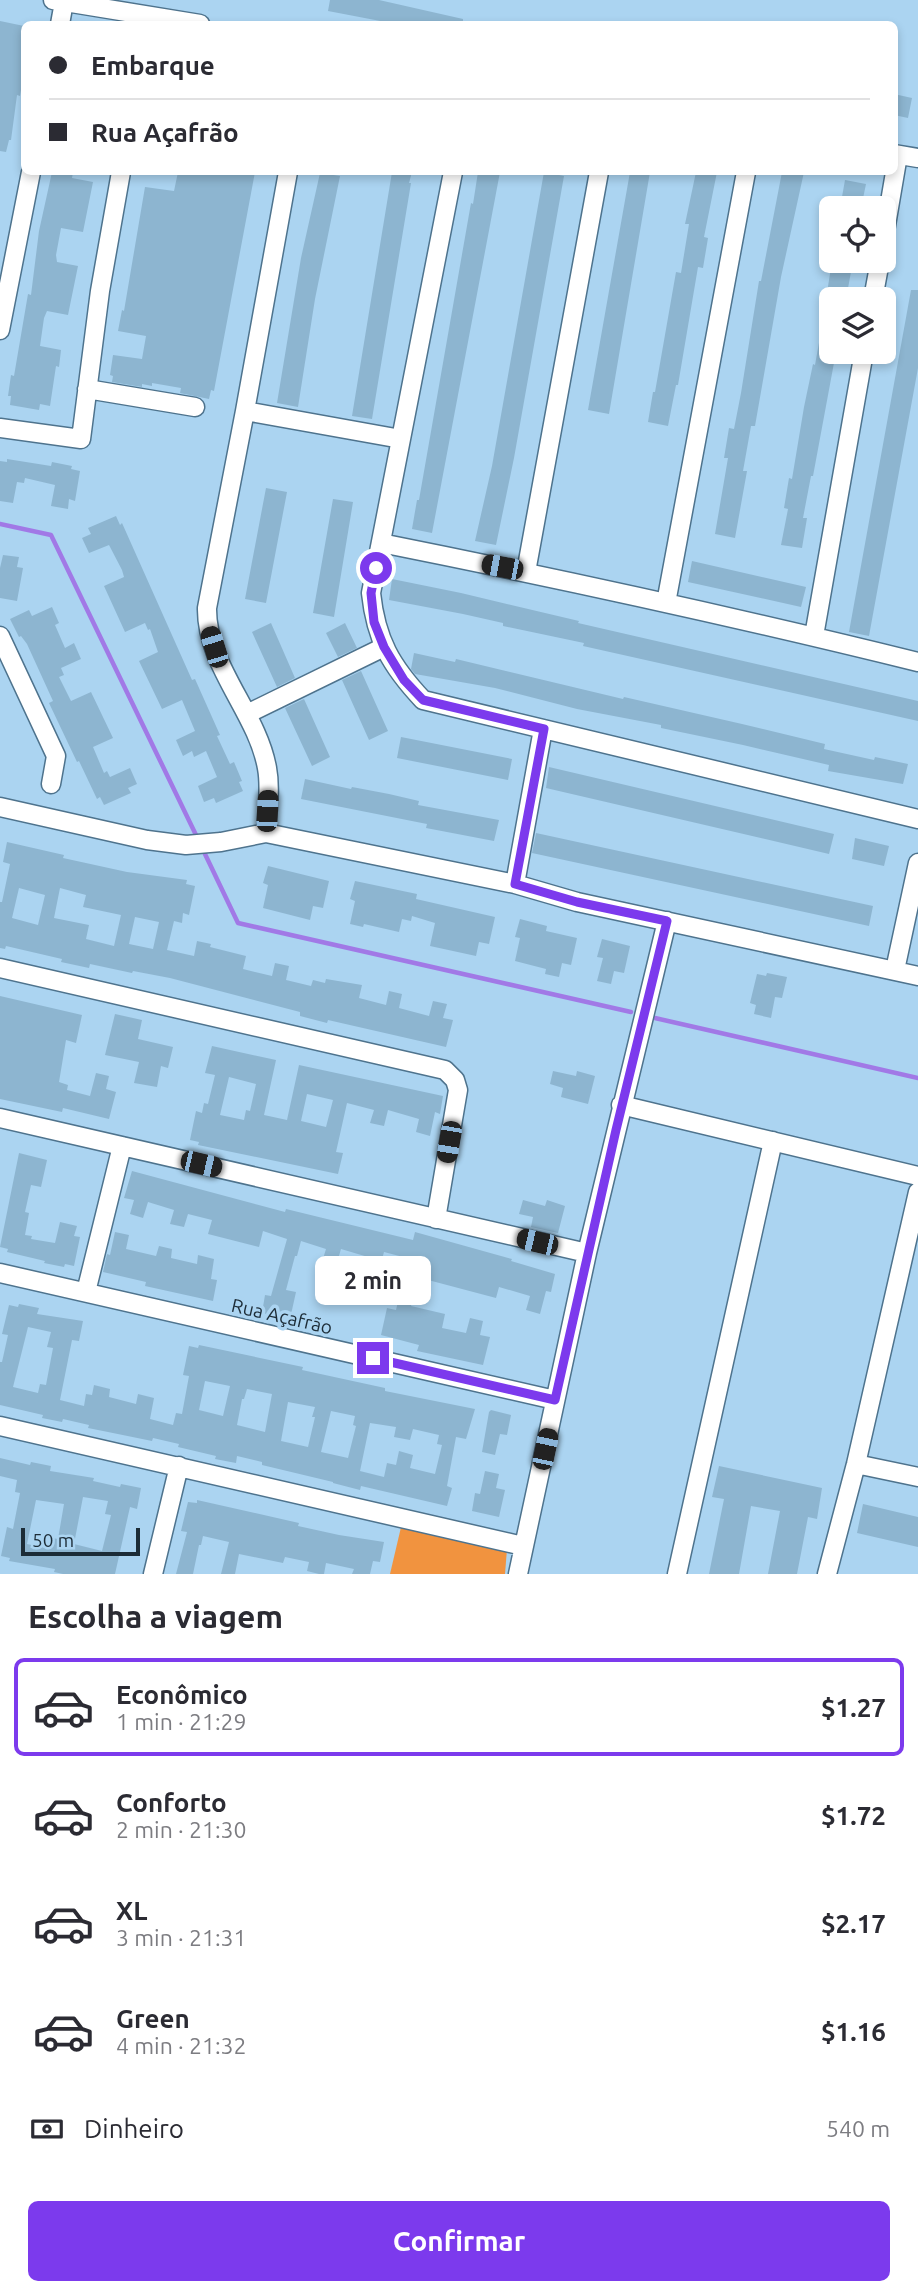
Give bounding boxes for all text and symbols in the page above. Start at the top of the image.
text: Embarque [91,51,215,80]
text: Rua Açafrão [91,118,239,147]
map controls [819,196,896,364]
button: locate [819,196,896,273]
button: layers [819,287,896,364]
route start [360,552,392,584]
car [480,553,525,581]
car [198,624,231,670]
car [256,789,279,833]
car [436,1119,463,1165]
car [179,1149,224,1179]
car [515,1227,560,1257]
callout: 2 min [315,1256,431,1306]
text: 2 min [344,1268,402,1293]
street label: Rua Açafrão [229,1294,335,1338]
route end [357,1342,389,1374]
car [531,1426,560,1472]
scale bar [21,1525,140,1557]
text: 50 m [32,1529,74,1551]
text: Escolha a viagem [28,1598,283,1634]
icon: car [32,1676,95,1739]
text: Econômico [116,1680,248,1709]
text: $1.27 [821,1693,886,1722]
text: 1 min · 21:29 [116,1709,247,1734]
icon: car [32,1784,95,1847]
text: Conforto [116,1788,227,1817]
text: $1.72 [821,1801,886,1830]
text: 2 min · 21:30 [116,1817,247,1842]
icon: car [32,1892,95,1955]
text: XL [116,1896,147,1925]
text: $2.17 [821,1909,886,1938]
text: 3 min · 21:31 [116,1925,247,1950]
icon: car [32,2000,95,2063]
text: Green [116,2004,190,2033]
text: $1.16 [821,2017,886,2046]
text: 4 min · 21:32 [116,2033,247,2058]
icon: cash [28,2110,66,2148]
text: Dinheiro [84,2114,184,2143]
text: 540 m [826,2116,890,2141]
button: Confirmar [28,2201,890,2281]

